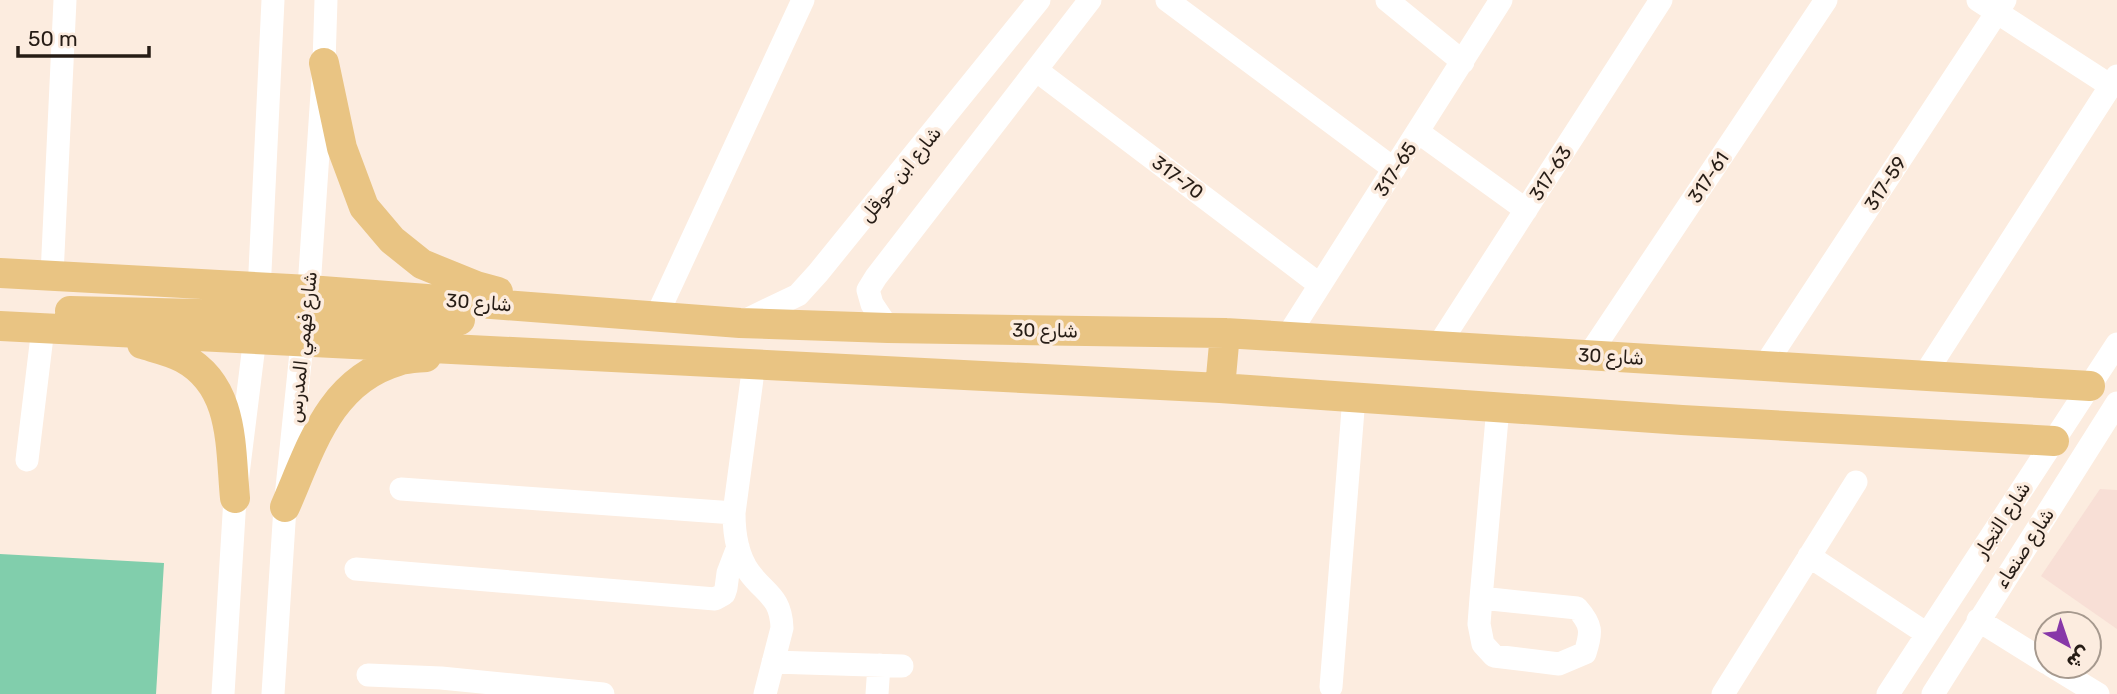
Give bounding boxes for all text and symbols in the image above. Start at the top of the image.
scale bar [18,14,149,58]
text: 50 m [28,26,78,51]
street label: شارع ابن حوقل [855,122,948,228]
street label: 317-65 [1369,138,1421,201]
street label: 317-63 [1524,142,1577,205]
street label: 317-61 [1683,147,1734,207]
street label: 317-70 [1148,151,1208,204]
street label: 317-59 [1859,152,1911,215]
street label: شارع فهمي المدرس [283,270,325,424]
street label: شارع 30 [445,289,513,318]
street label: شارع 30 [1012,318,1078,345]
street label: شارع 30 [1577,343,1645,372]
street label: شارع التجار [1969,477,2037,563]
street label: شارع صنعاء [1990,504,2061,594]
north arrow [2033,610,2103,680]
text: ش [2062,641,2095,674]

